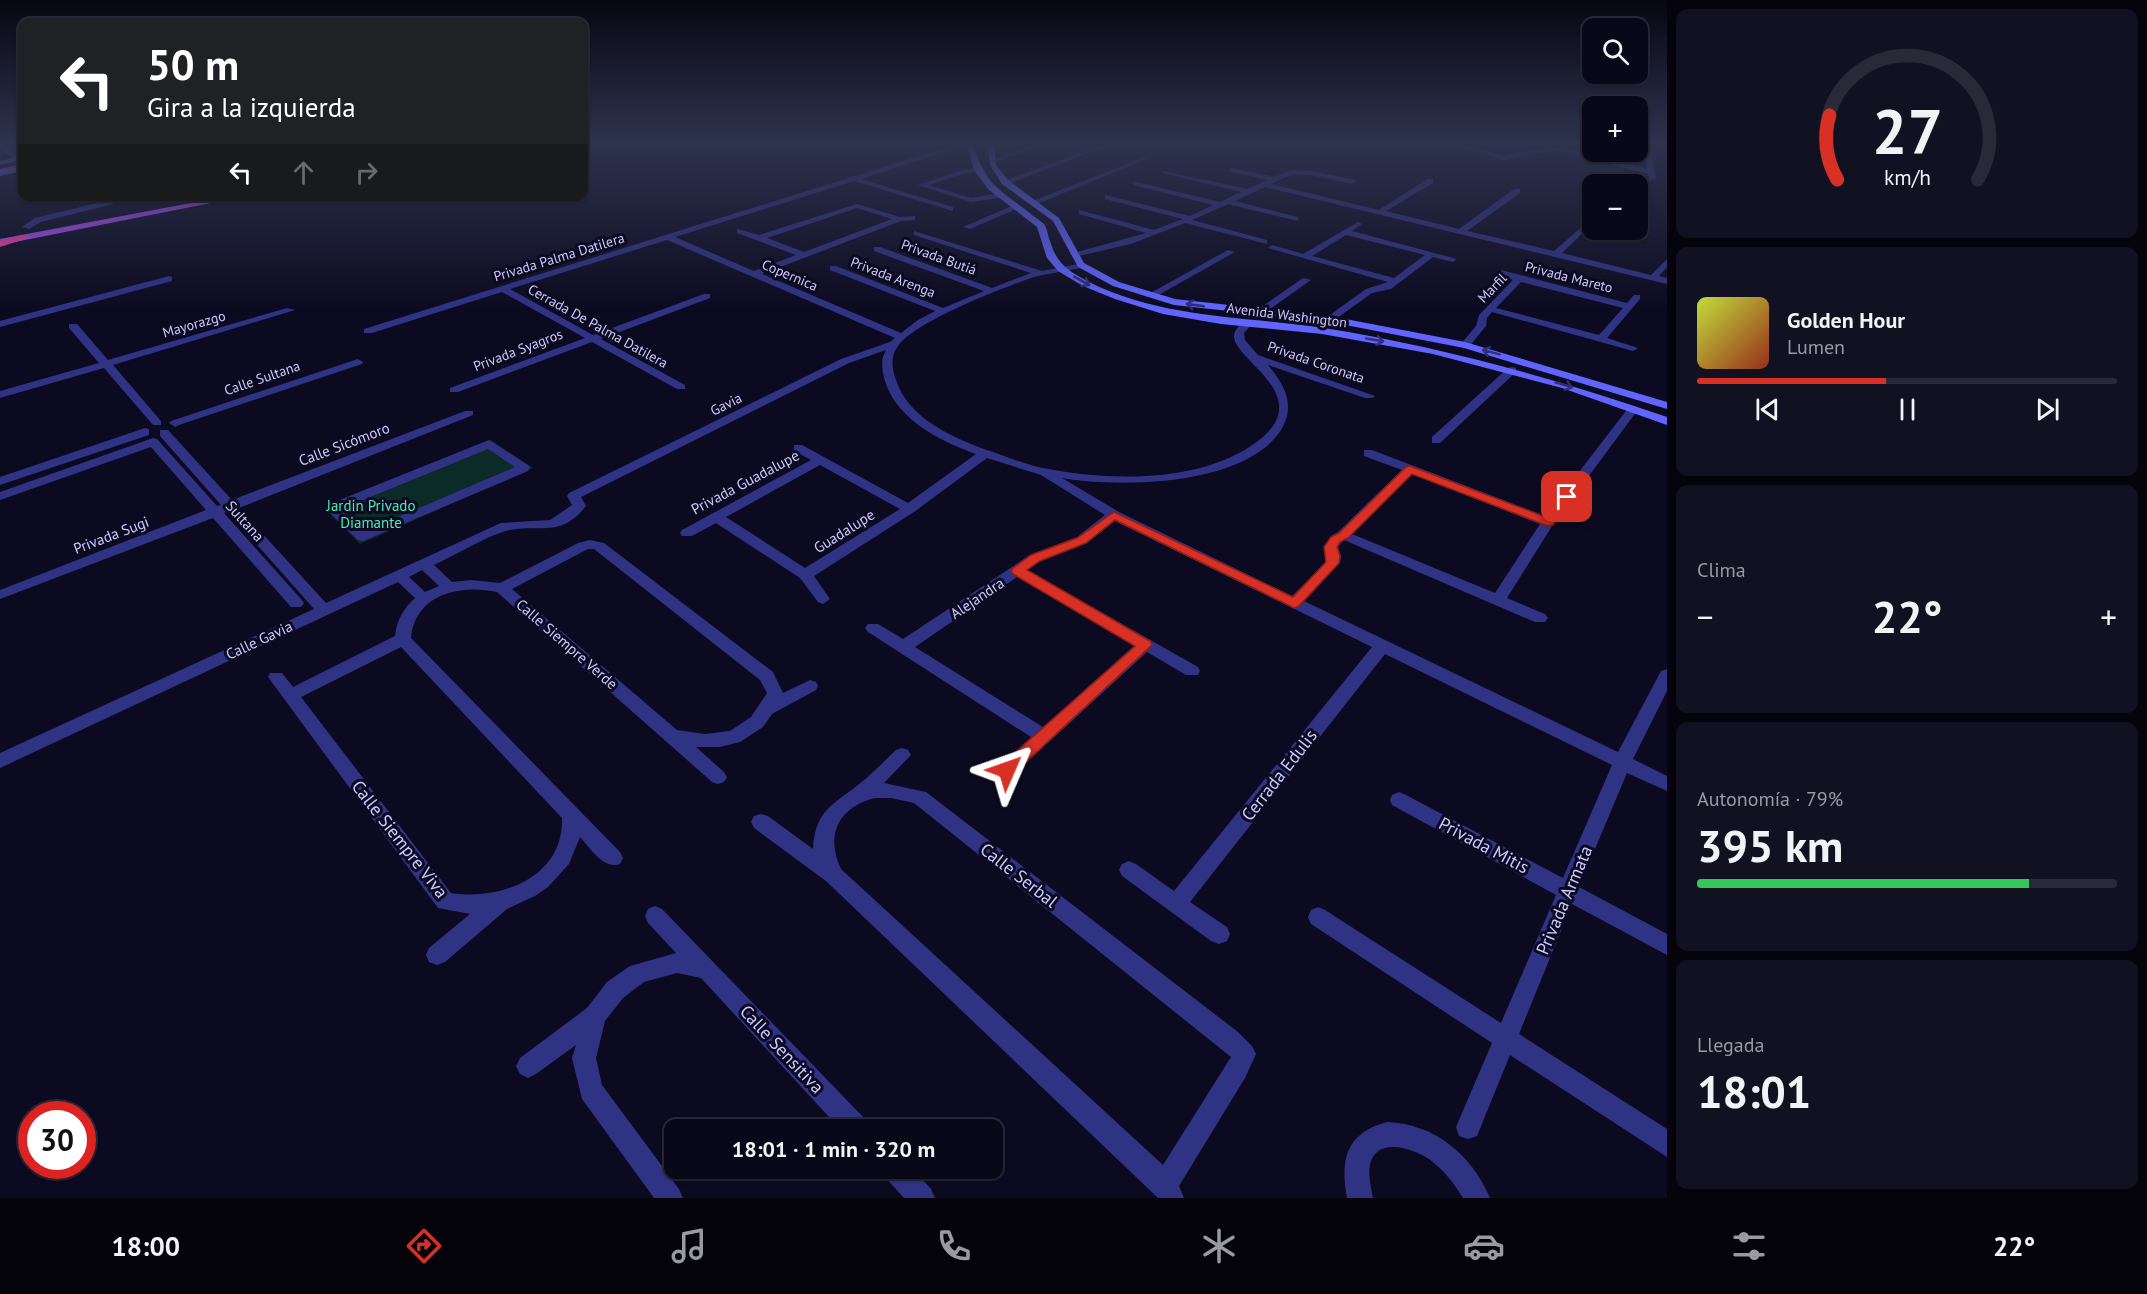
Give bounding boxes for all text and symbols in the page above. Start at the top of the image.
map controls [1582,18,1648,240]
button: search [1582,18,1648,84]
text: 50 m [147,37,239,92]
icon: left [48,42,126,120]
text: Gira a la izquierda [147,90,356,124]
text: 27 [1872,91,1942,172]
button: + [1582,96,1648,162]
icon: left [224,156,257,189]
icon: ahead [287,156,320,189]
icon: right [350,156,383,189]
text: km/h [1883,164,1930,192]
button: − [1582,174,1648,240]
street label: Privada Palma Datilera [491,229,627,285]
street label: Privada Butiá [899,235,979,279]
street label: Privada Arenga [848,253,938,301]
street label: Copernica [759,255,821,295]
street label: Privada Mareto [1523,257,1615,297]
street label: Marfil [1474,269,1510,307]
one-way arrow [1073,276,1091,287]
street label: Cerrada De Palma Datilera [525,280,671,372]
street label: Avenida Washington [1226,299,1348,331]
one-way arrow [1186,300,1205,311]
street label: Mayorazgo [160,306,228,342]
text: Golden Hour [1787,306,1905,334]
street label: Privada Syagros [471,325,565,375]
text: Lumen [1787,334,1845,360]
one-way arrow [1364,335,1384,346]
street label: Privada Coronata [1265,337,1367,387]
one-way arrow [1482,346,1501,357]
street label: Calle Sultana [222,357,302,399]
one-way arrow [1554,380,1573,391]
street label: Gavia [707,388,745,420]
icon: previous [1751,393,1784,426]
icon: pause [1891,393,1924,426]
icon: next [2031,393,2064,426]
street label: Calle Sicómoro [296,418,392,470]
street label: Privada Guadalupe [688,446,802,518]
pin [1541,471,1592,522]
icon: arrive [1550,480,1583,513]
park label: Jardin Privado Diamante [326,496,415,532]
street label: Sultana [222,497,268,545]
street label: Guadalupe [810,505,878,557]
street label: Privada Sugi [71,512,151,558]
text: Clima [1697,557,1746,583]
street label: Alejandra [946,573,1008,623]
text: 22° [1872,587,1942,645]
street label: Calle Siempre Verde [512,595,622,693]
text: − [1697,595,1714,638]
text: + [2100,595,2117,638]
street label: Calle Gavia [223,616,295,664]
street label: Cerrada Edulis [1236,725,1322,825]
position arrow [975,738,1039,802]
street label: Calle Siempre Viva [347,775,453,903]
text: Autonomía · 79% [1697,786,1843,812]
street label: Privada Mitis [1435,812,1533,878]
text: 395 km [1697,816,1843,874]
street label: Calle Serbal [976,838,1063,913]
street label: Privada Armata [1531,842,1597,958]
street label: Calle Sensitiva [735,1000,829,1098]
text: Llegada [1697,1032,1764,1058]
text: 18:01 [1697,1062,1811,1120]
speed limit sign: 30 [18,1101,96,1179]
text: 18:01 · 1 min · 320 m [732,1135,935,1163]
icon: directions [403,1225,445,1267]
icon: music [668,1225,710,1267]
icon: phone [933,1225,975,1267]
icon: climate [1198,1225,1240,1267]
icon: car [1463,1225,1505,1267]
icon: filters [1728,1225,1770,1267]
text: 18:00 [112,1229,180,1263]
text: 22° [1993,1229,2035,1263]

